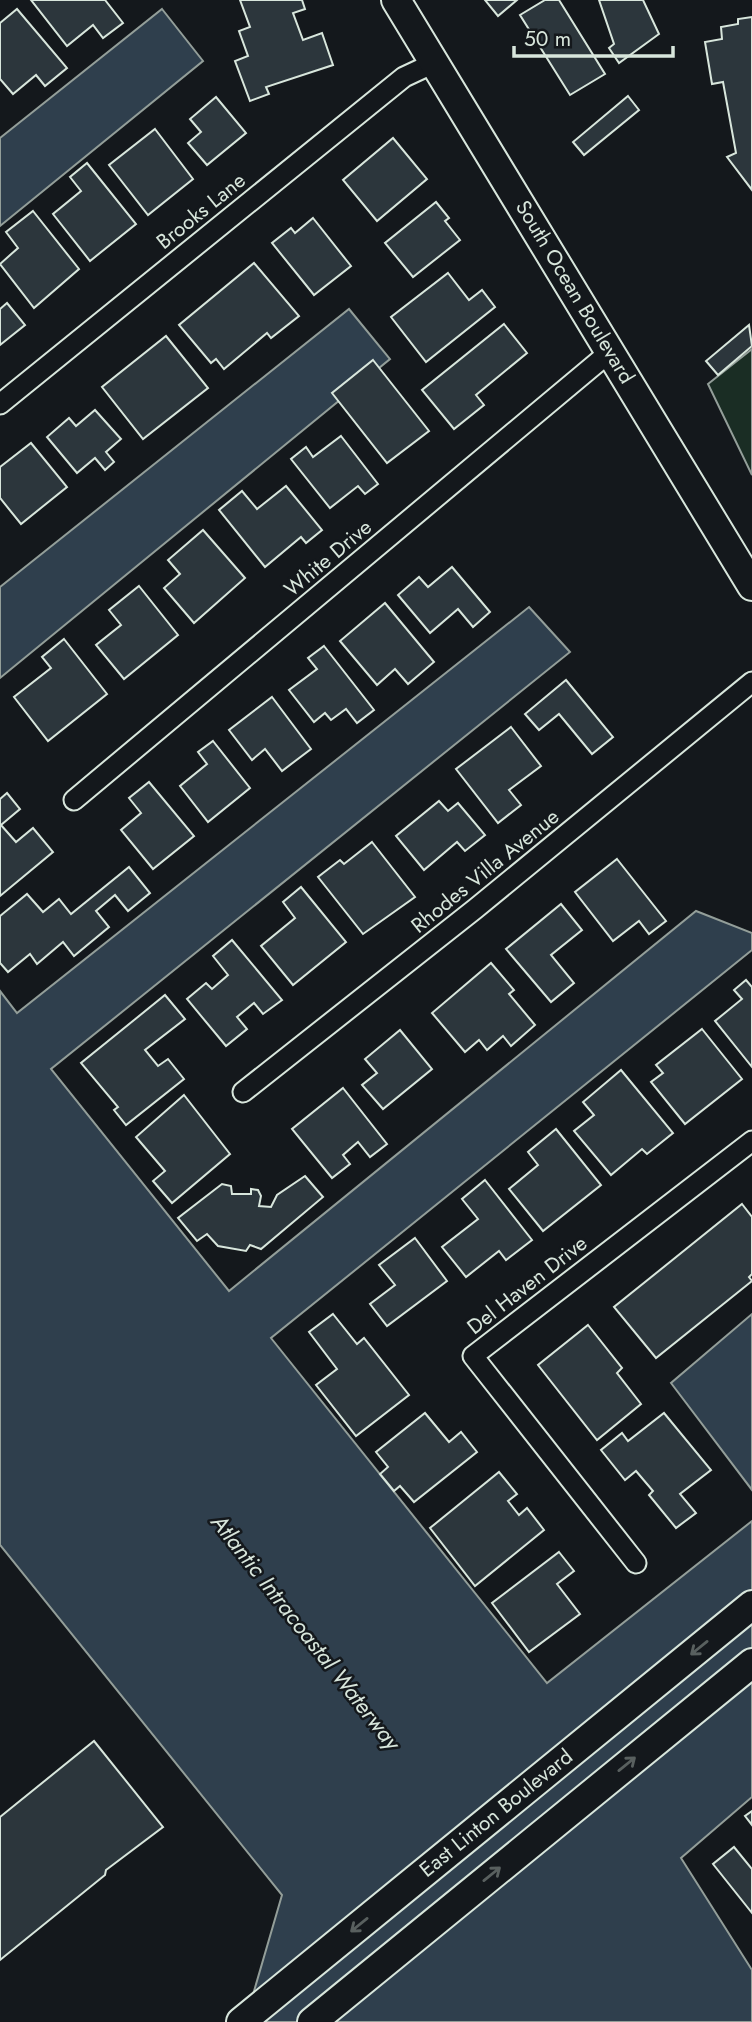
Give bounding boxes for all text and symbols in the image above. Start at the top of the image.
scale bar [514,14,673,58]
text: 50 m [524,24,571,54]
street label: Brooks Lane [150,166,252,256]
street label: South Ocean Boulevard [508,195,642,389]
street label: White Drive [278,512,378,604]
street label: Rhodes Villa Avenue [405,802,566,940]
street label: Del Haven Drive [461,1228,594,1341]
water label: Atlantic Intracoastal Waterway [202,1506,410,1759]
one-way arrow [691,1640,709,1656]
street label: East Linton Boulevard [413,1742,579,1884]
one-way arrow [618,1756,636,1772]
one-way arrow [483,1867,501,1882]
one-way arrow [351,1917,369,1933]

